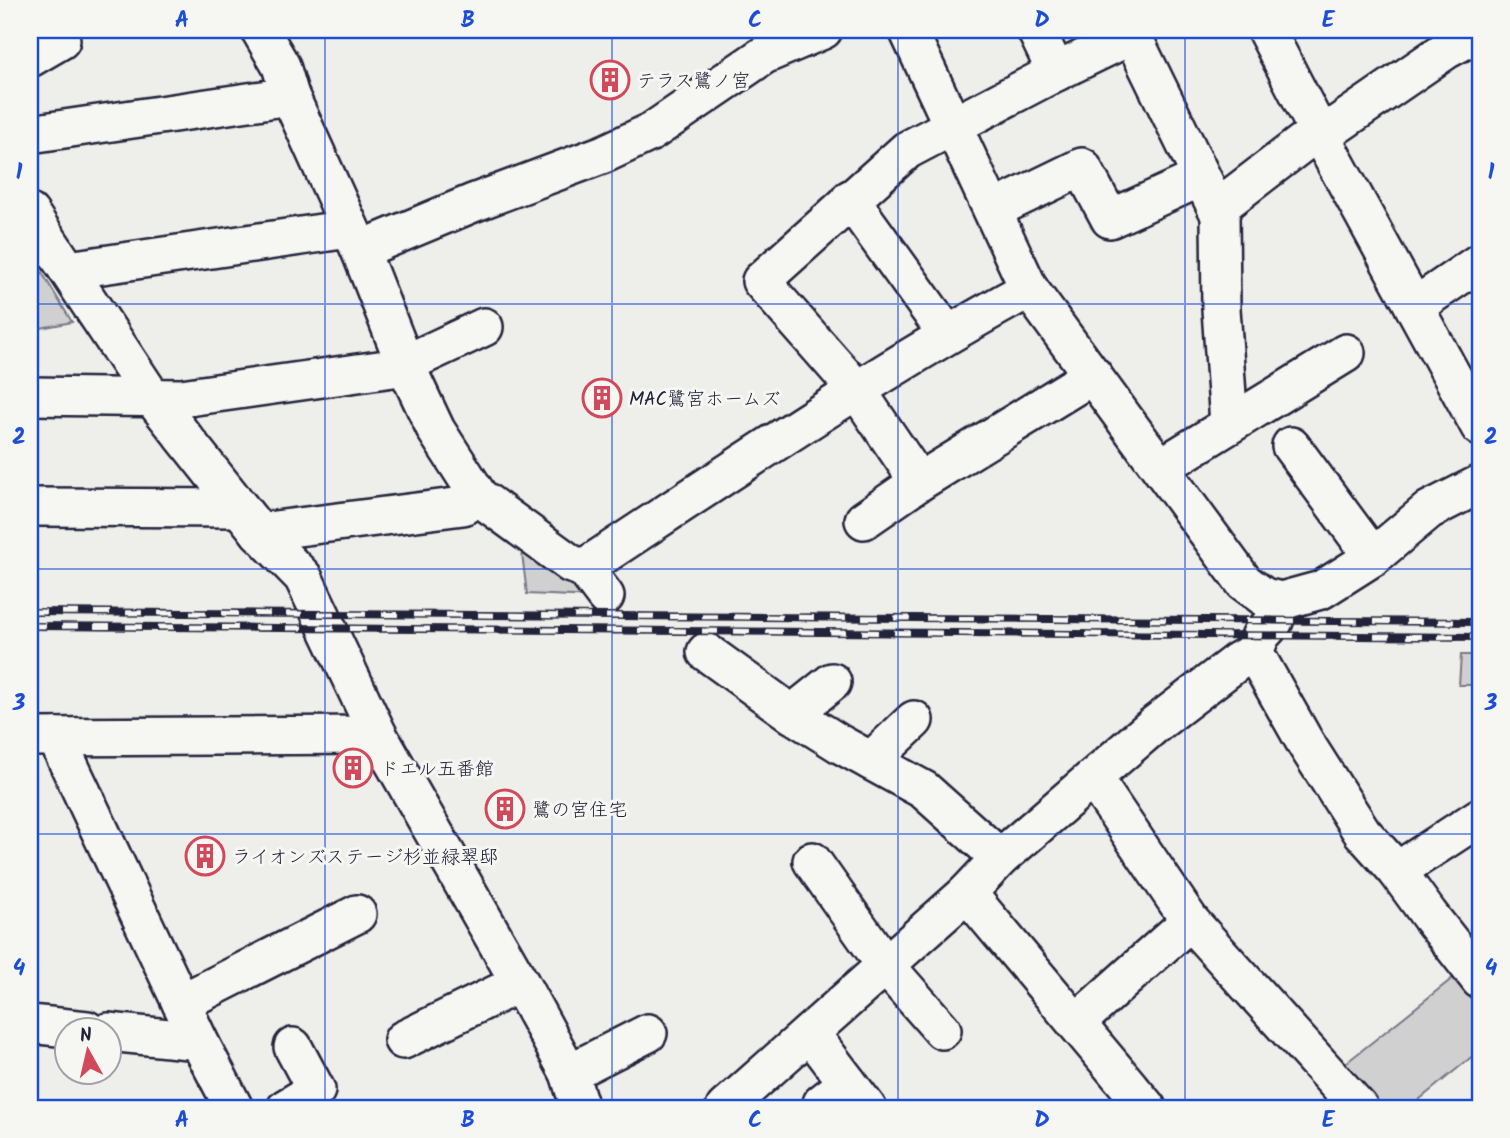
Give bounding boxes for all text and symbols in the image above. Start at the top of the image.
text: A [175,3,189,39]
text: B [461,3,475,39]
text: C [748,3,762,39]
text: D [1034,3,1050,39]
text: E [1322,3,1336,39]
building icon: テラス鷺ノ宮 [589,59,631,101]
place label: テラス鷺ノ宮 [637,67,750,97]
text: 1 [16,155,23,191]
text: 1 [1488,155,1495,191]
building icon: MAC鷺宮ホームズ [581,377,623,419]
place label: MAC鷺宮ホームズ [629,385,780,415]
text: 2 [12,420,26,456]
text: 2 [1484,420,1498,456]
text: 3 [12,686,26,722]
text: 3 [1484,686,1498,722]
building icon: ドエル五番館 [332,747,374,789]
place label: ドエル五番館 [380,755,494,785]
building icon: 鷺の宮住宅 [484,788,526,830]
place label: 鷺の宮住宅 [532,796,627,826]
building icon: ライオンズステージ杉並緑翠邸 [184,835,226,877]
place label: ライオンズステージ杉並緑翠邸 [232,843,498,873]
text: 4 [13,951,26,987]
text: 4 [1485,951,1498,987]
north arrow [52,1016,122,1086]
text: N [78,1020,94,1052]
text: A [175,1103,189,1138]
text: B [461,1103,475,1138]
text: C [748,1103,762,1138]
text: D [1034,1103,1050,1138]
text: E [1322,1103,1336,1138]

